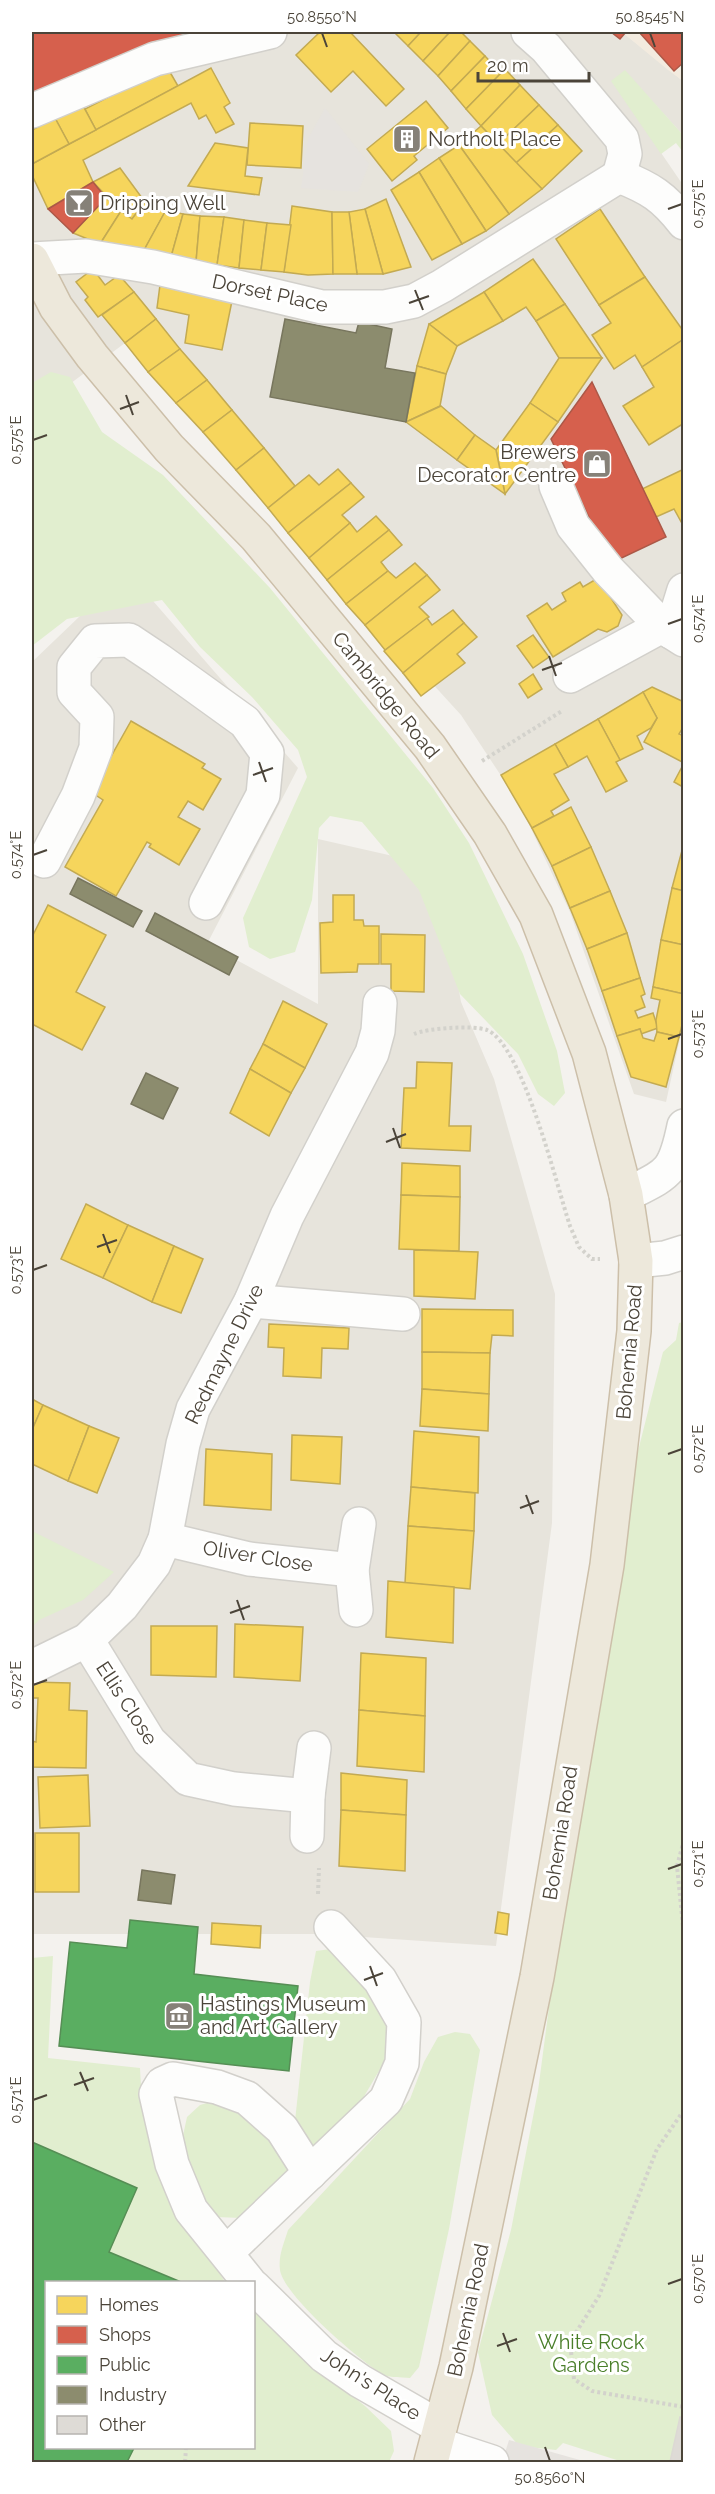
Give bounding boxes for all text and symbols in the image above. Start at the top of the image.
text: 50.8550°N [287,8,357,26]
text: 50.8545°N [615,8,685,26]
scale bar [478,45,589,83]
text: 20 m [487,55,529,76]
building icon: Northolt Place [391,123,423,155]
place label: Northolt Place [428,127,561,151]
text: 0.575°E [689,179,707,229]
bar icon: Dripping Well [63,187,95,219]
place label: Dripping Well [100,191,226,215]
street label: Dorset Place [210,269,330,317]
text: 0.575°E [7,415,25,465]
place label: Brewers Decorator Centre [417,440,576,487]
shop icon: Brewers Decorator Centre [581,448,613,480]
text: 0.574°E [689,595,707,643]
street label: Cambridge Road [327,627,445,763]
text: 0.574°E [7,831,25,879]
text: 0.573°E [689,1010,707,1058]
text: 0.573°E [7,1246,25,1294]
street label: Redmayne Drive [180,1280,268,1428]
street label: Bohemia Road [611,1284,647,1420]
text: 0.572°E [689,1425,707,1473]
street label: Oliver Close [201,1535,315,1577]
street label: Ellis Close [91,1657,163,1749]
text: 0.572°E [7,1661,25,1709]
street label: Bohemia Road [538,1764,582,1902]
text: 0.571°E [689,1840,707,1888]
place label: Hastings Museum and Art Gallery [200,1992,366,2039]
museum icon: Hastings Museum and Art Gallery [163,2000,195,2032]
text: 0.571°E [7,2076,25,2124]
street label: Bohemia Road [442,2241,494,2379]
text: 0.570°E [689,2254,707,2304]
legend [45,2281,255,2449]
text: Homes [99,2294,159,2315]
text: Shops [99,2324,151,2345]
park label: White Rock Gardens [538,2330,645,2377]
street label: John's Place [316,2343,426,2425]
text: Public [99,2354,151,2375]
text: Industry [99,2384,167,2405]
text: Other [99,2414,147,2435]
text: 50.8560°N [515,2469,585,2487]

